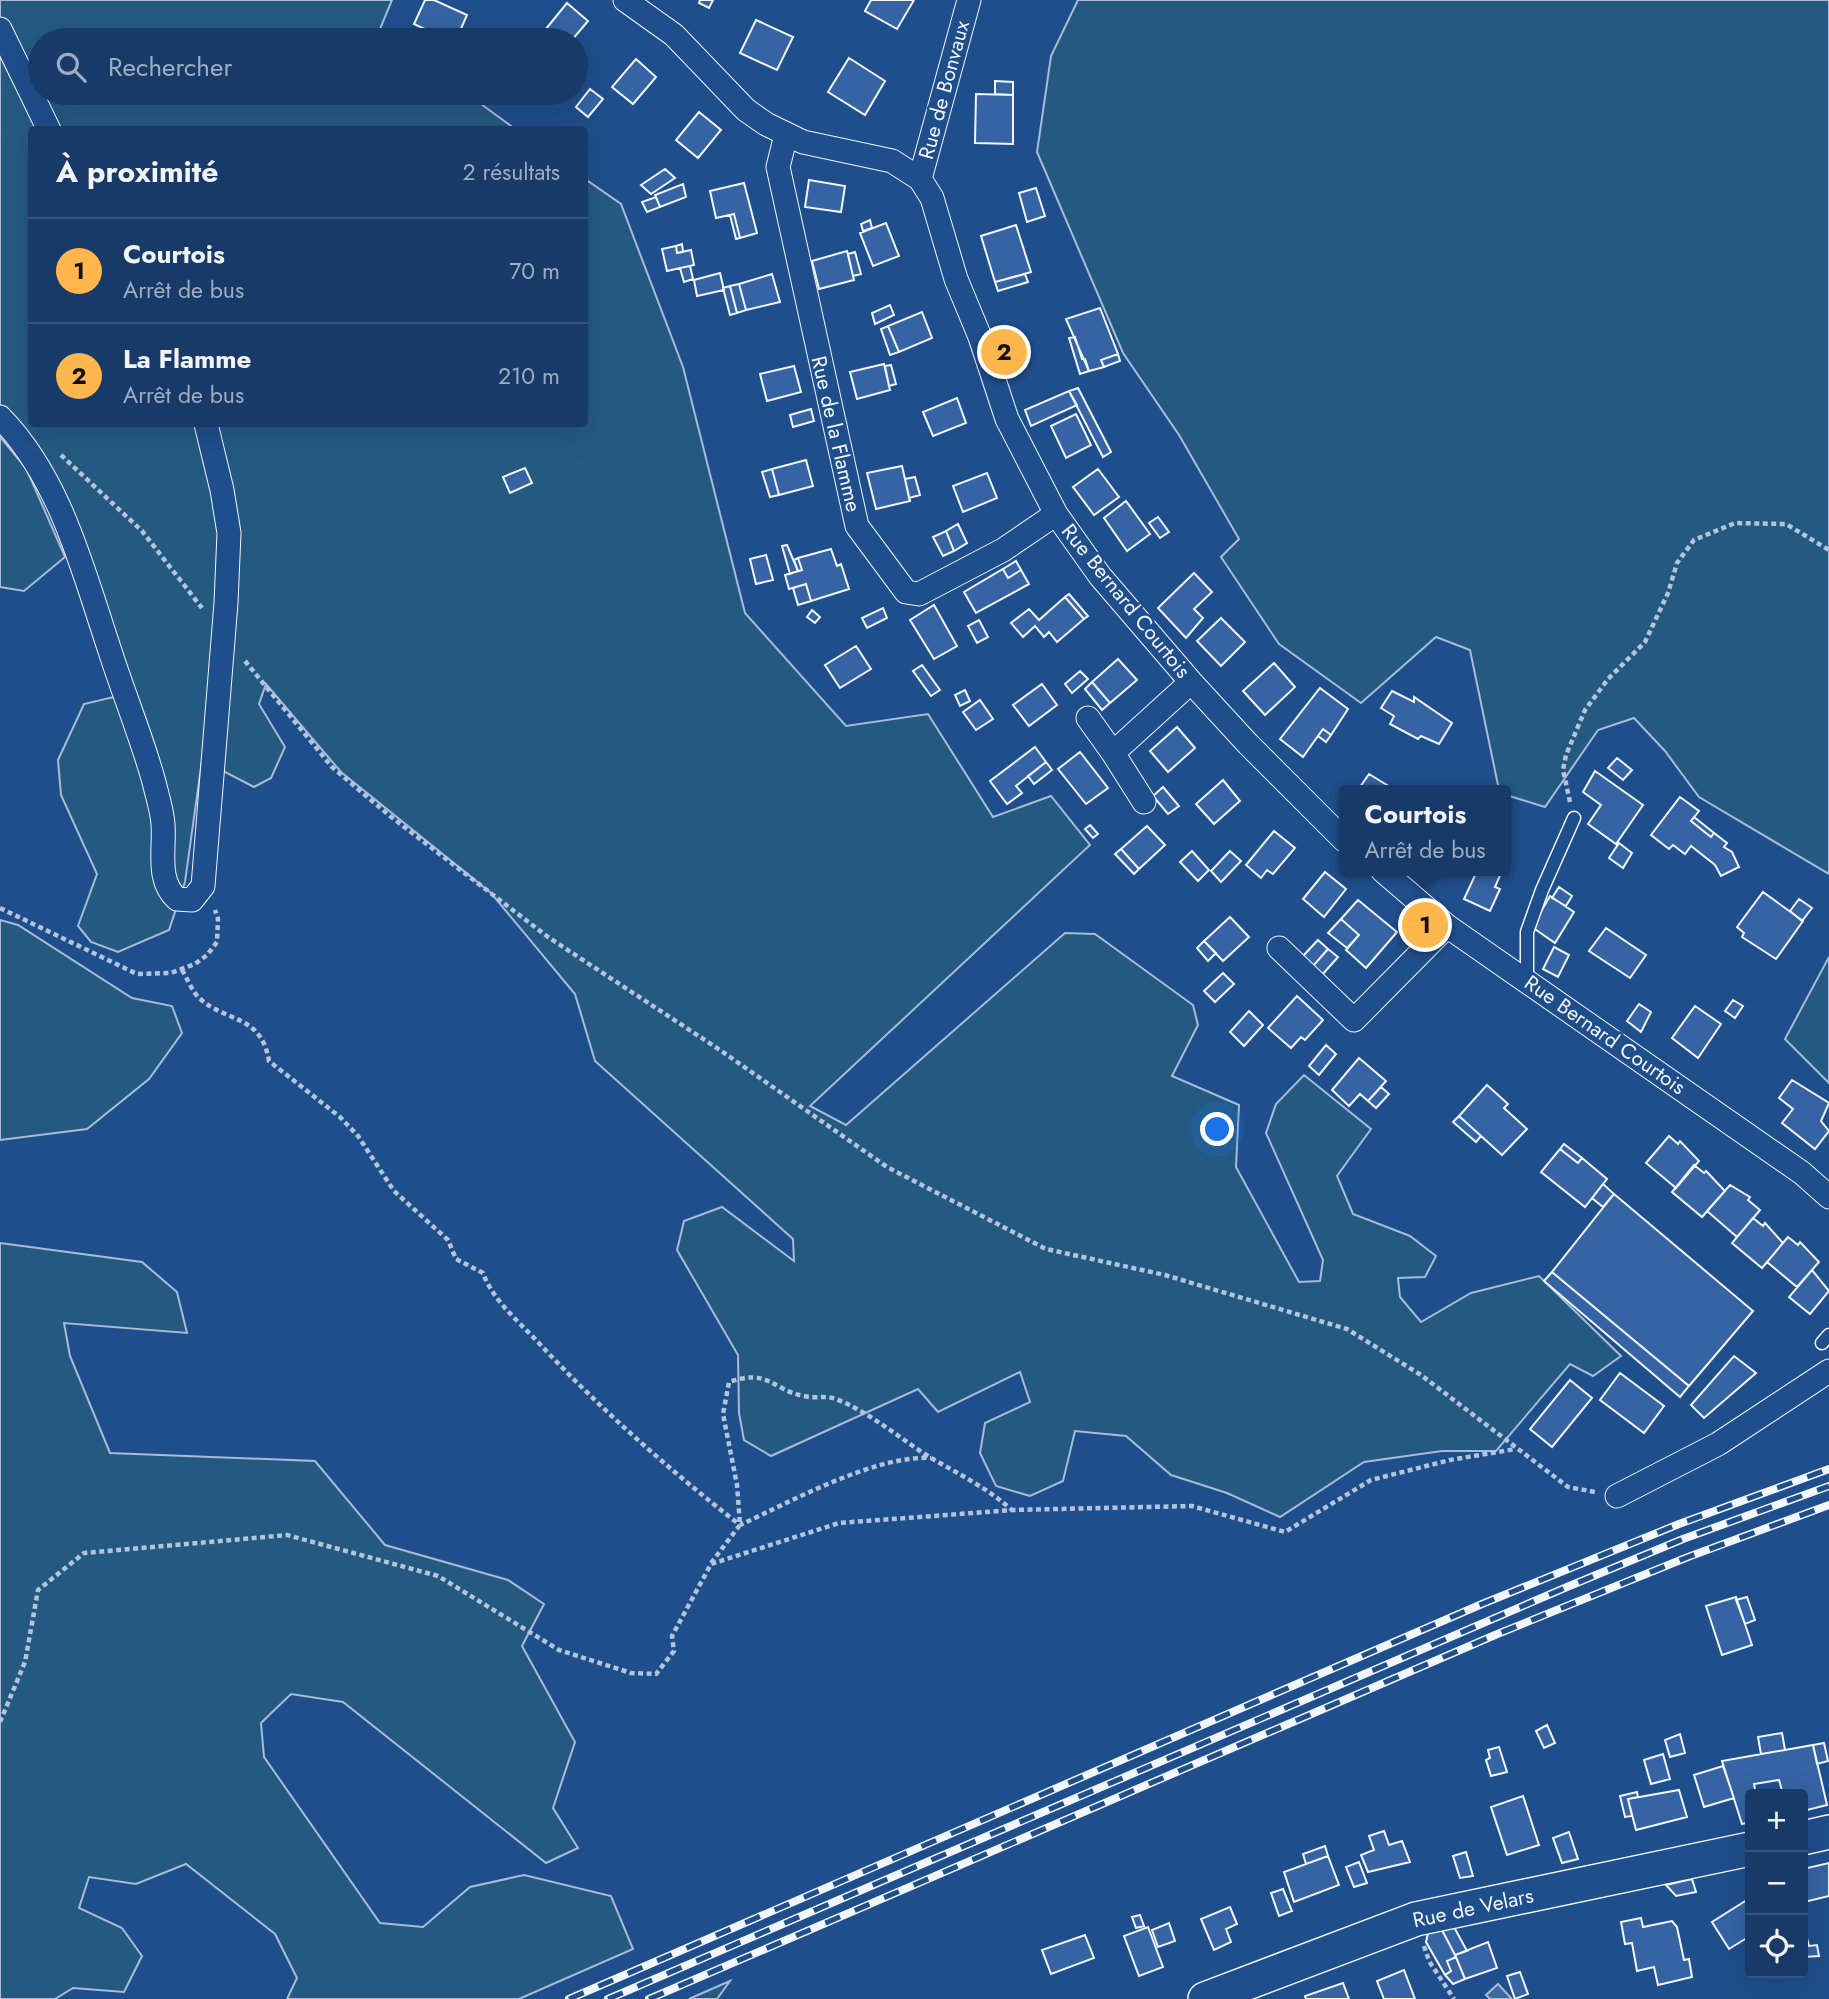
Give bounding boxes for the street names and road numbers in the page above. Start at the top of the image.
street label: Rue de Bonvaux [911,17,977,163]
street label: Rue de la Flamme [803,353,869,515]
street label: Rue Bernard Courtois [1054,517,1198,685]
street label: Rue Bernard Courtois [1518,968,1692,1102]
street label: Rue de Velars [1410,1881,1536,1935]

